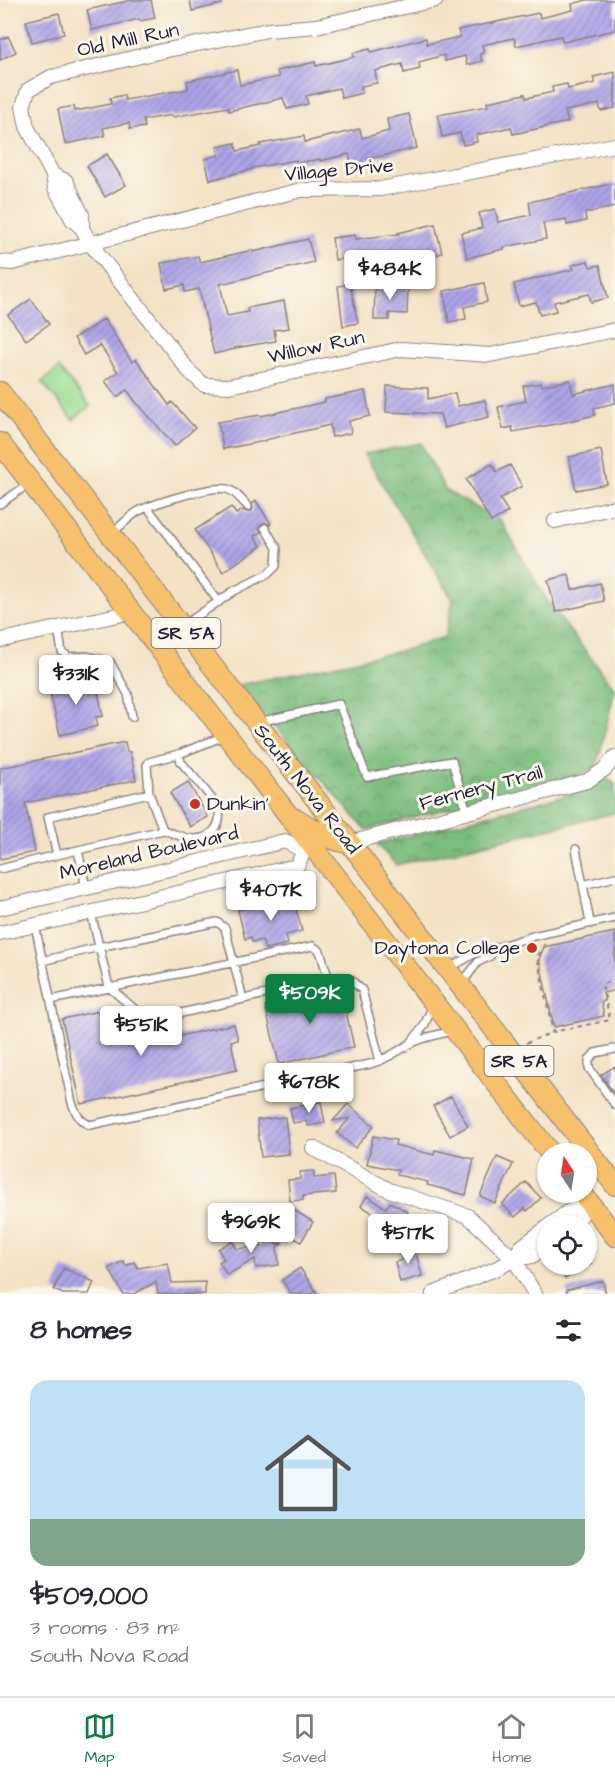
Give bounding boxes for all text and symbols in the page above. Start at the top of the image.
street label: Old Mill Run [75,16,181,64]
street label: Village Drive [283,151,395,190]
pin: $484K [348,250,432,301]
text: $484K [358,255,422,283]
street label: Willow Run [265,323,367,371]
road number: SR 5A [152,618,220,648]
pin: $331K [34,655,118,706]
text: $331K [53,660,99,688]
street label: South Nova Road [247,718,367,860]
street label: Fernery Trail [416,758,546,819]
place label: Dunkin' [207,790,269,818]
marker: Dunkin' [188,797,202,811]
street label: Moreland Boulevard [57,819,241,887]
pin: $407K [229,871,313,922]
text: $407K [240,876,302,904]
place label: Daytona College [375,934,520,963]
marker: Daytona College [525,941,539,955]
pin: $509K [268,974,352,1025]
text: $509K [279,979,341,1007]
pin: $551K [99,1006,183,1057]
text: $551K [114,1011,168,1039]
road number: SR 5A [484,1046,554,1076]
pin: $678K [267,1063,351,1114]
text: $678K [278,1068,340,1096]
north arrow [537,1143,597,1203]
map controls [537,1143,597,1275]
pin: $969K [209,1203,293,1254]
text: $969K [222,1208,280,1236]
pin: $517K [366,1214,450,1265]
button: locate [537,1215,597,1275]
text: $517K [382,1219,434,1247]
text: 8 homes [30,1312,132,1348]
icon: filters [552,1314,585,1347]
icon: home [254,1419,362,1527]
text: $509,000 [30,1578,148,1614]
text: 3 rooms · 83 m² [30,1614,180,1642]
text: South Nova Road [30,1642,189,1670]
tab: Map [83,1710,116,1768]
tab: Saved [282,1710,326,1768]
tab: Home [492,1710,532,1768]

